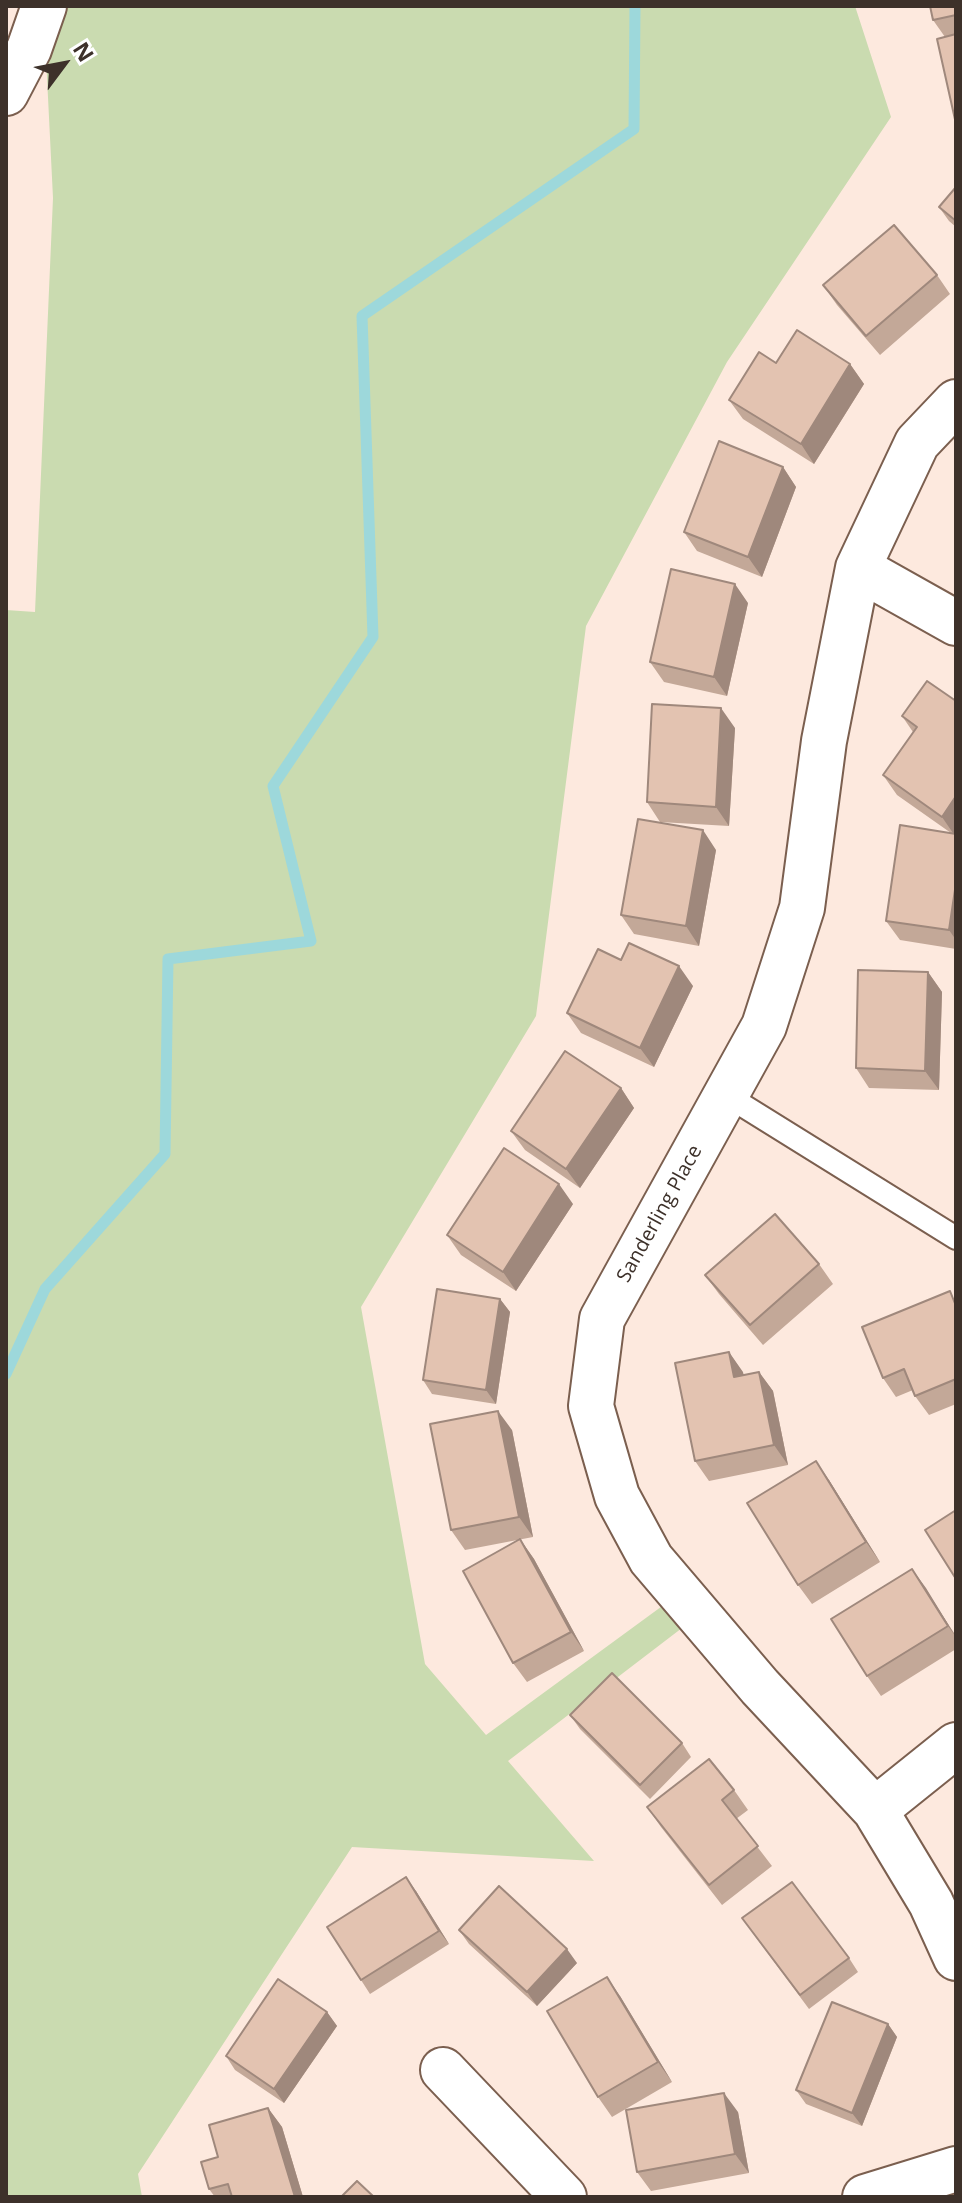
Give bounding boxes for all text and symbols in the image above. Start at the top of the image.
north arrow [24,24,104,104]
text: N [67,36,102,67]
street label: Sanderling Place [612,1141,708,1287]

